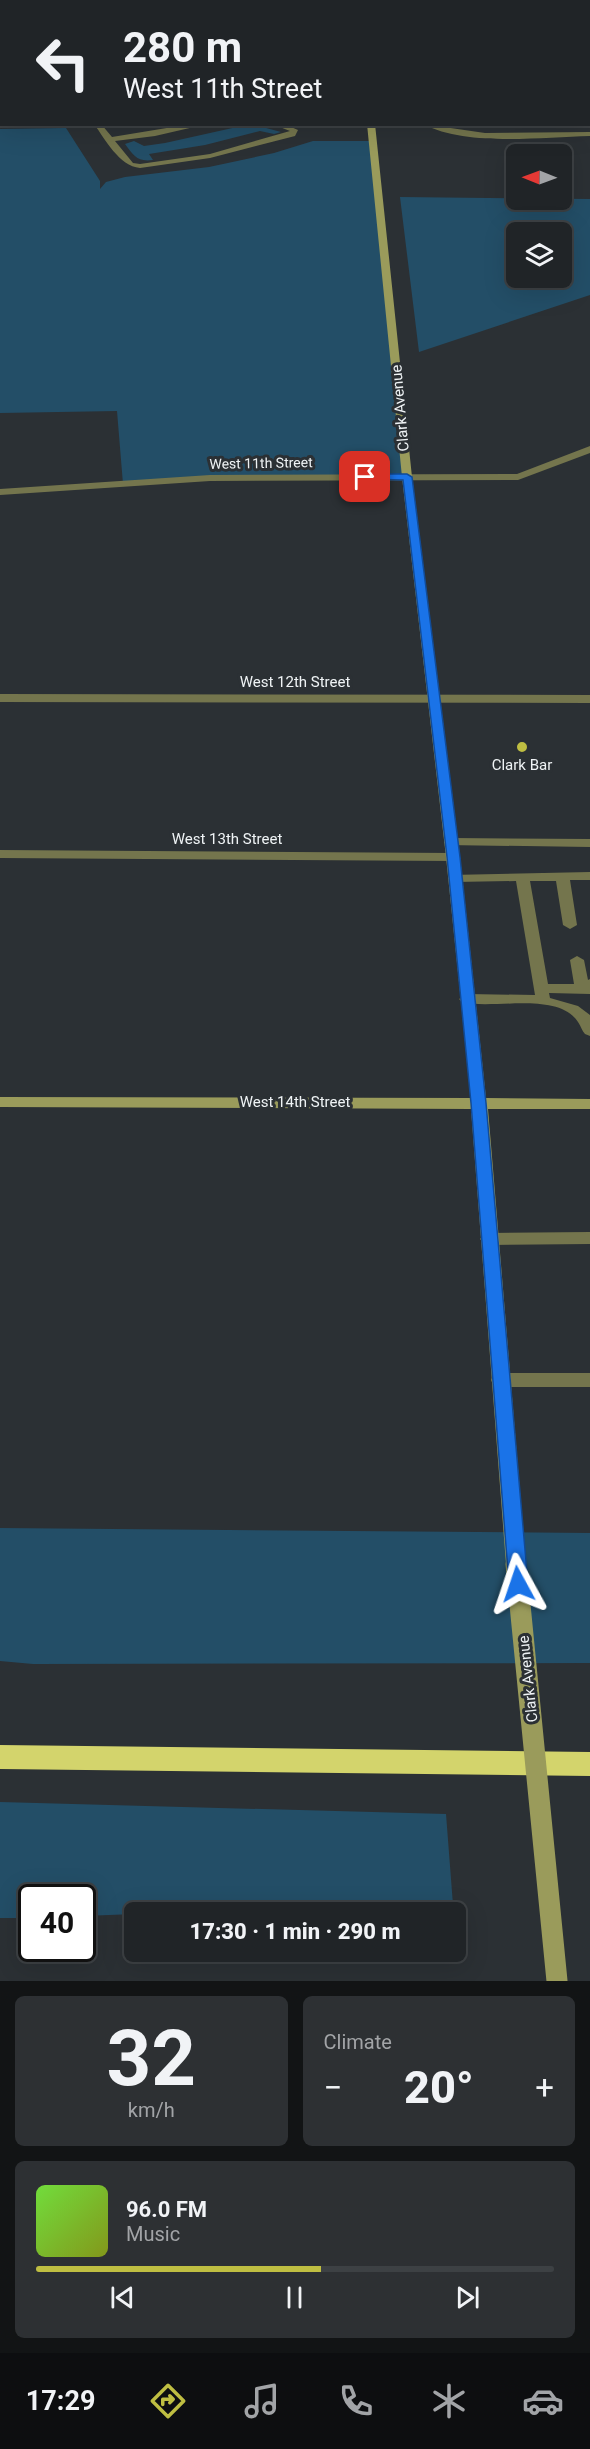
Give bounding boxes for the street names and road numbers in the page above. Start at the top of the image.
street label: Clark Avenue [387,364,413,452]
street label: West 11th Street [209,454,313,472]
street label: West 12th Street [240,673,350,691]
street label: West 13th Street [172,830,282,848]
street label: West 14th Street [240,1093,350,1111]
street label: Clark Avenue [514,1635,541,1723]

